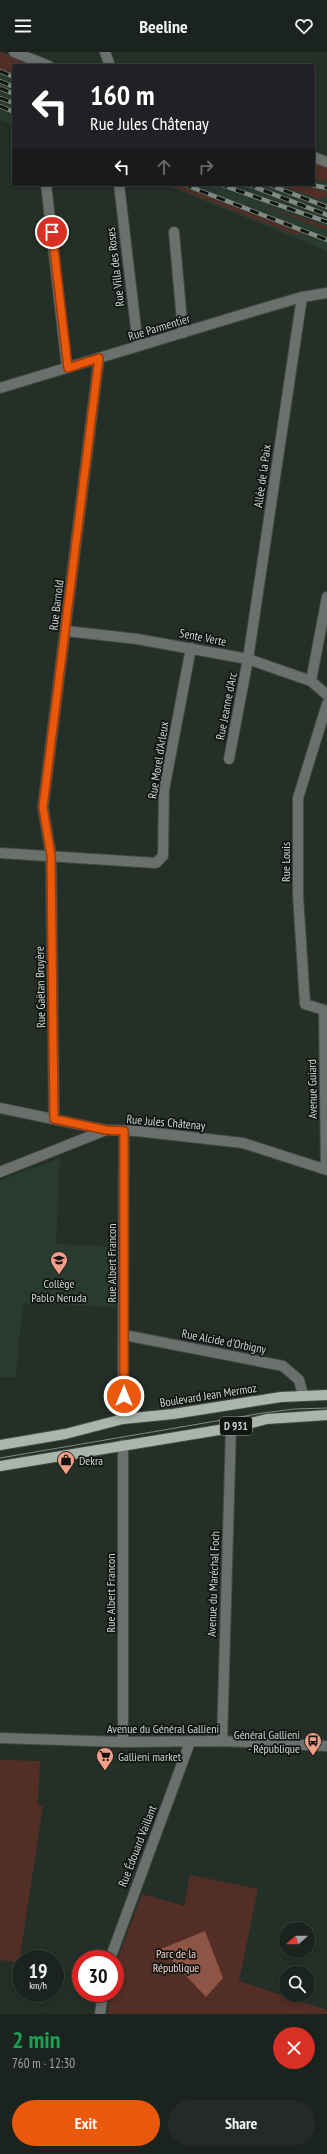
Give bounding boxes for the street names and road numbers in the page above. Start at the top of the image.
street label: Rue Villa des Roses [103,227,127,307]
street label: Rue Parmentier [126,310,192,344]
street label: Allée de la Paix [250,443,274,509]
street label: Rue Barnold [45,579,67,631]
street label: Sente Verte [178,625,228,649]
street label: Rue Jeanne d'Arc [212,670,240,741]
street label: Rue Morel d'Arleux [144,720,172,800]
street label: Rue Louis [278,842,293,882]
street label: Rue Gaëtan Bruyère [32,946,48,1028]
street label: Avenue Guiard [304,1059,320,1119]
street label: Rue Jules Châtenay [126,1111,207,1133]
street label: Rue Albert Francon [104,1223,119,1303]
street label: Rue Alcide d'Orbigny [180,1325,268,1357]
street label: Boulevard Jean Mermoz [159,1380,257,1410]
road number: D 931 [220,1417,252,1435]
street label: Avenue du Maréchal Foch [204,1531,222,1637]
street label: Rue Albert Francon [103,1553,118,1633]
street label: Avenue du Général Gallieni [107,1721,219,1736]
street label: Rue Édouard Vaillant [115,1802,160,1889]

